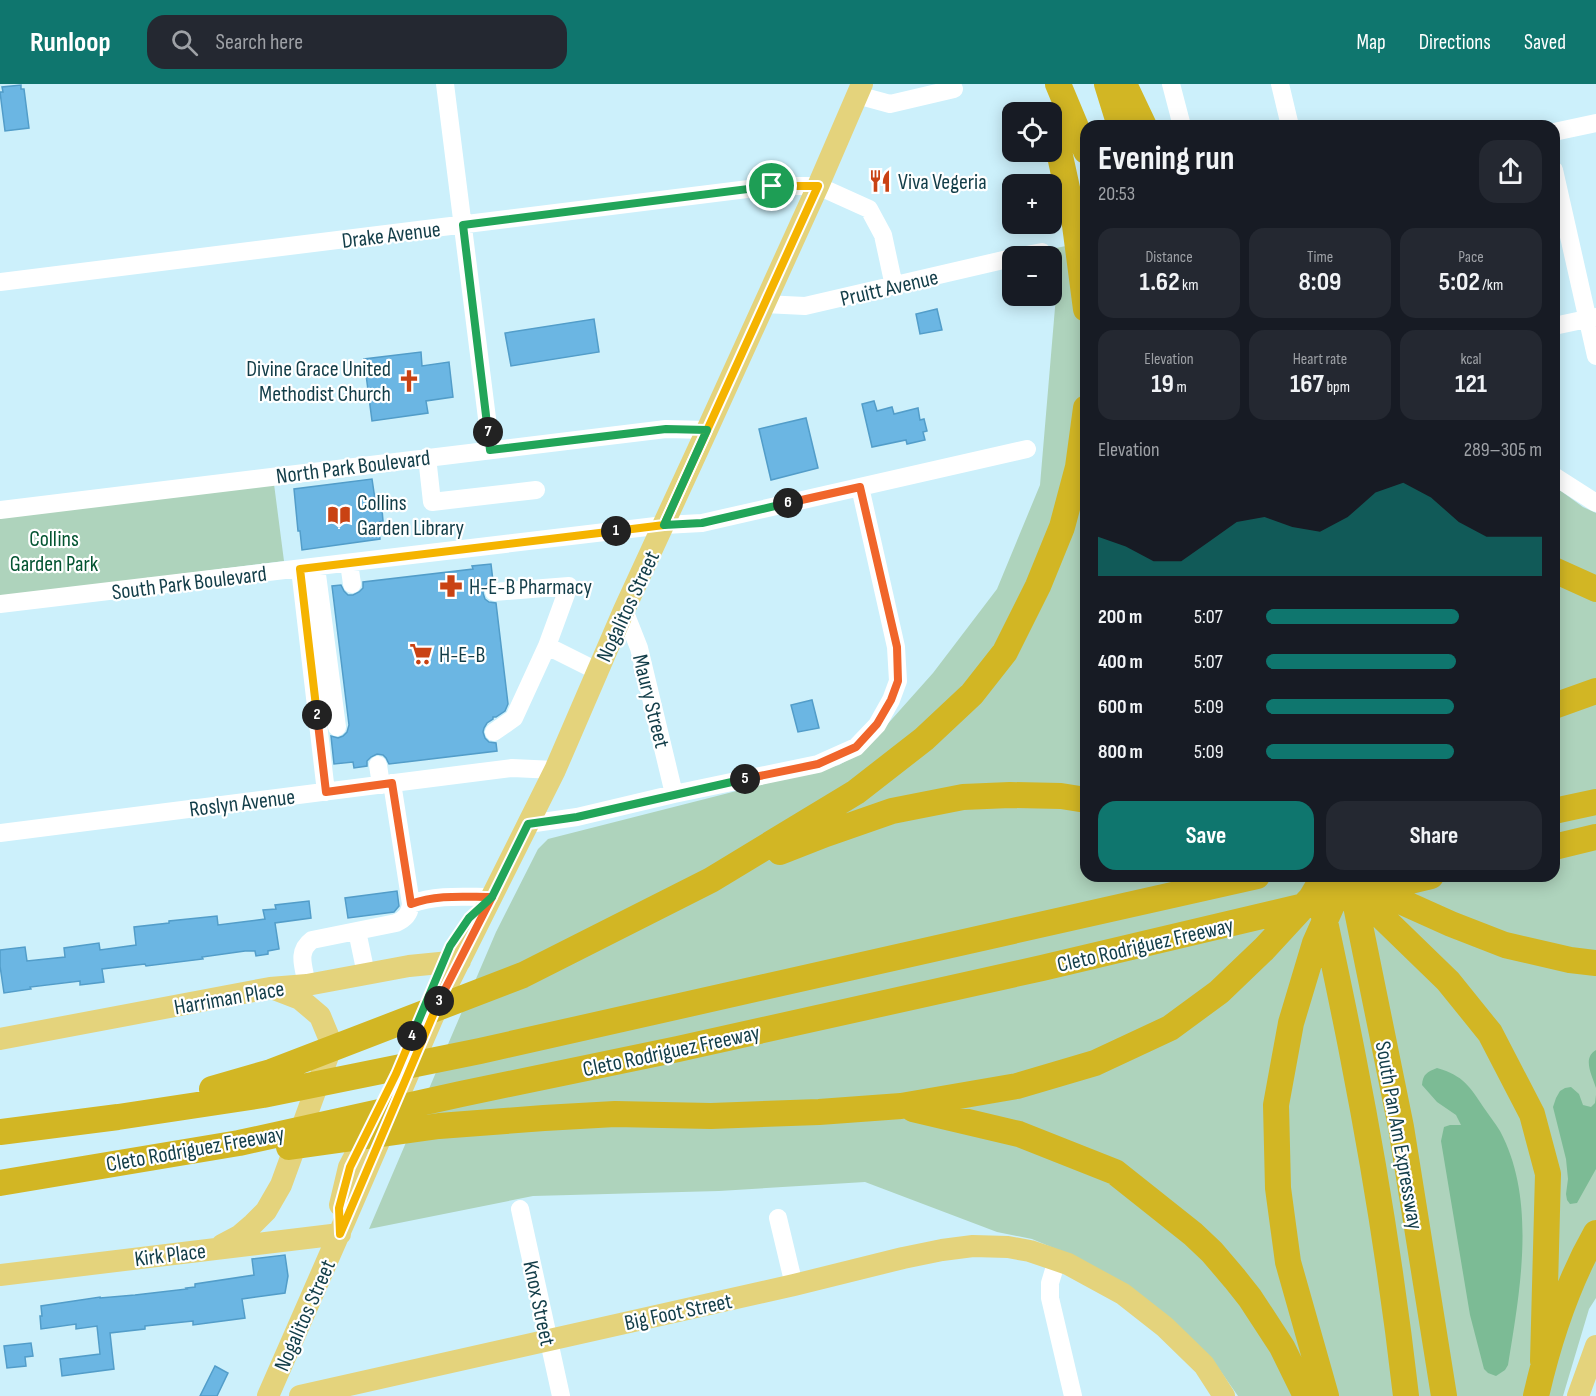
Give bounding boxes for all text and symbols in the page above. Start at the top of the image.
search box [147,15,567,69]
text: Runloop [30,26,111,59]
icon: search [168,26,201,59]
text: Search here [216,29,303,56]
text: Map [1356,30,1386,55]
text: Directions [1419,30,1491,55]
text: Saved [1524,30,1566,55]
map controls [1002,102,1062,306]
button: locate [1002,102,1062,162]
text: Evening run [1098,139,1234,179]
button: share [1479,140,1542,203]
pin [746,160,797,211]
restaurant icon: Viva Vegeria [867,168,893,194]
icon: arrive [755,169,788,202]
place label: Viva Vegeria [898,169,987,196]
button: + [1002,174,1062,234]
text: 20:53 [1098,182,1135,206]
street label: Drake Avenue [340,216,442,255]
button: − [1002,246,1062,306]
text: Distance [1145,248,1193,267]
text: Time [1307,248,1333,267]
text: Pace [1458,248,1484,267]
street label: Pruitt Avenue [838,264,941,313]
text: 1.62 [1140,267,1180,298]
text: 8:09 [1299,267,1341,298]
text: 5:02 [1439,267,1480,298]
text: km [1180,276,1198,295]
text: /km [1480,276,1503,295]
text: Elevation [1144,350,1194,369]
text: Heart rate [1293,350,1347,369]
text: kcal [1460,350,1482,369]
place label: Divine Grace United Methodist Church [246,356,391,408]
church icon: Divine Grace United Methodist Church [396,368,422,394]
text: 19 [1151,369,1174,400]
text: 167 [1290,369,1324,400]
text: 121 [1455,369,1487,400]
text: m [1174,378,1187,397]
text: bpm [1324,378,1350,397]
pin: 7 [473,417,503,447]
text: 7 [485,422,491,441]
text: Elevation [1098,438,1160,462]
text: 289–305 m [1464,438,1542,462]
street label: North Park Boulevard [275,445,432,490]
pin: 6 [773,488,803,518]
place label: Collins Garden Library [357,490,465,542]
text: 6 [784,493,792,512]
library icon: Collins Garden Library [326,502,352,528]
pin: 1 [601,516,631,546]
text: 1 [613,521,619,540]
park label: Collins Garden Park [10,526,99,578]
street label: Nogalitos Street [591,547,666,666]
street label: South Park Boulevard [110,561,268,606]
pharmacy icon: H-E-B Pharmacy [438,573,464,599]
place label: H-E-B Pharmacy [469,574,592,601]
text: 200 m [1098,605,1142,629]
text: 5:07 [1194,605,1223,629]
supermarket icon: H-E-B [408,641,434,667]
place label: H-E-B [439,642,485,669]
text: 400 m [1098,650,1143,674]
text: 5:07 [1194,650,1223,674]
street label: Maury Street [626,652,675,751]
text: 600 m [1098,695,1143,719]
text: 5:09 [1194,695,1224,719]
pin: 2 [302,700,332,730]
text: 2 [313,705,321,724]
text: 800 m [1098,740,1143,764]
text: 5:09 [1194,740,1224,764]
pin: 5 [730,764,760,794]
text: 5 [741,769,749,788]
street label: Roslyn Avenue [188,784,297,823]
button: Save [1098,801,1314,870]
button: Share [1326,801,1542,870]
street label: Cleto Rodriguez Freeway [1054,912,1237,979]
street label: Harriman Place [172,976,286,1021]
pin: 3 [424,986,454,1016]
text: 3 [435,991,443,1010]
street label: Cleto Rodriguez Freeway [580,1019,763,1083]
pin: 4 [397,1021,427,1051]
text: 4 [408,1026,416,1045]
street label: South Pan Am Expressway [1369,1039,1428,1232]
street label: Cleto Rodriguez Freeway [104,1120,287,1178]
street label: Kirk Place [133,1238,207,1273]
street label: Nogalitos Street [269,1255,342,1376]
street label: Knox Street [516,1258,561,1349]
street label: Big Foot Street [622,1288,735,1337]

